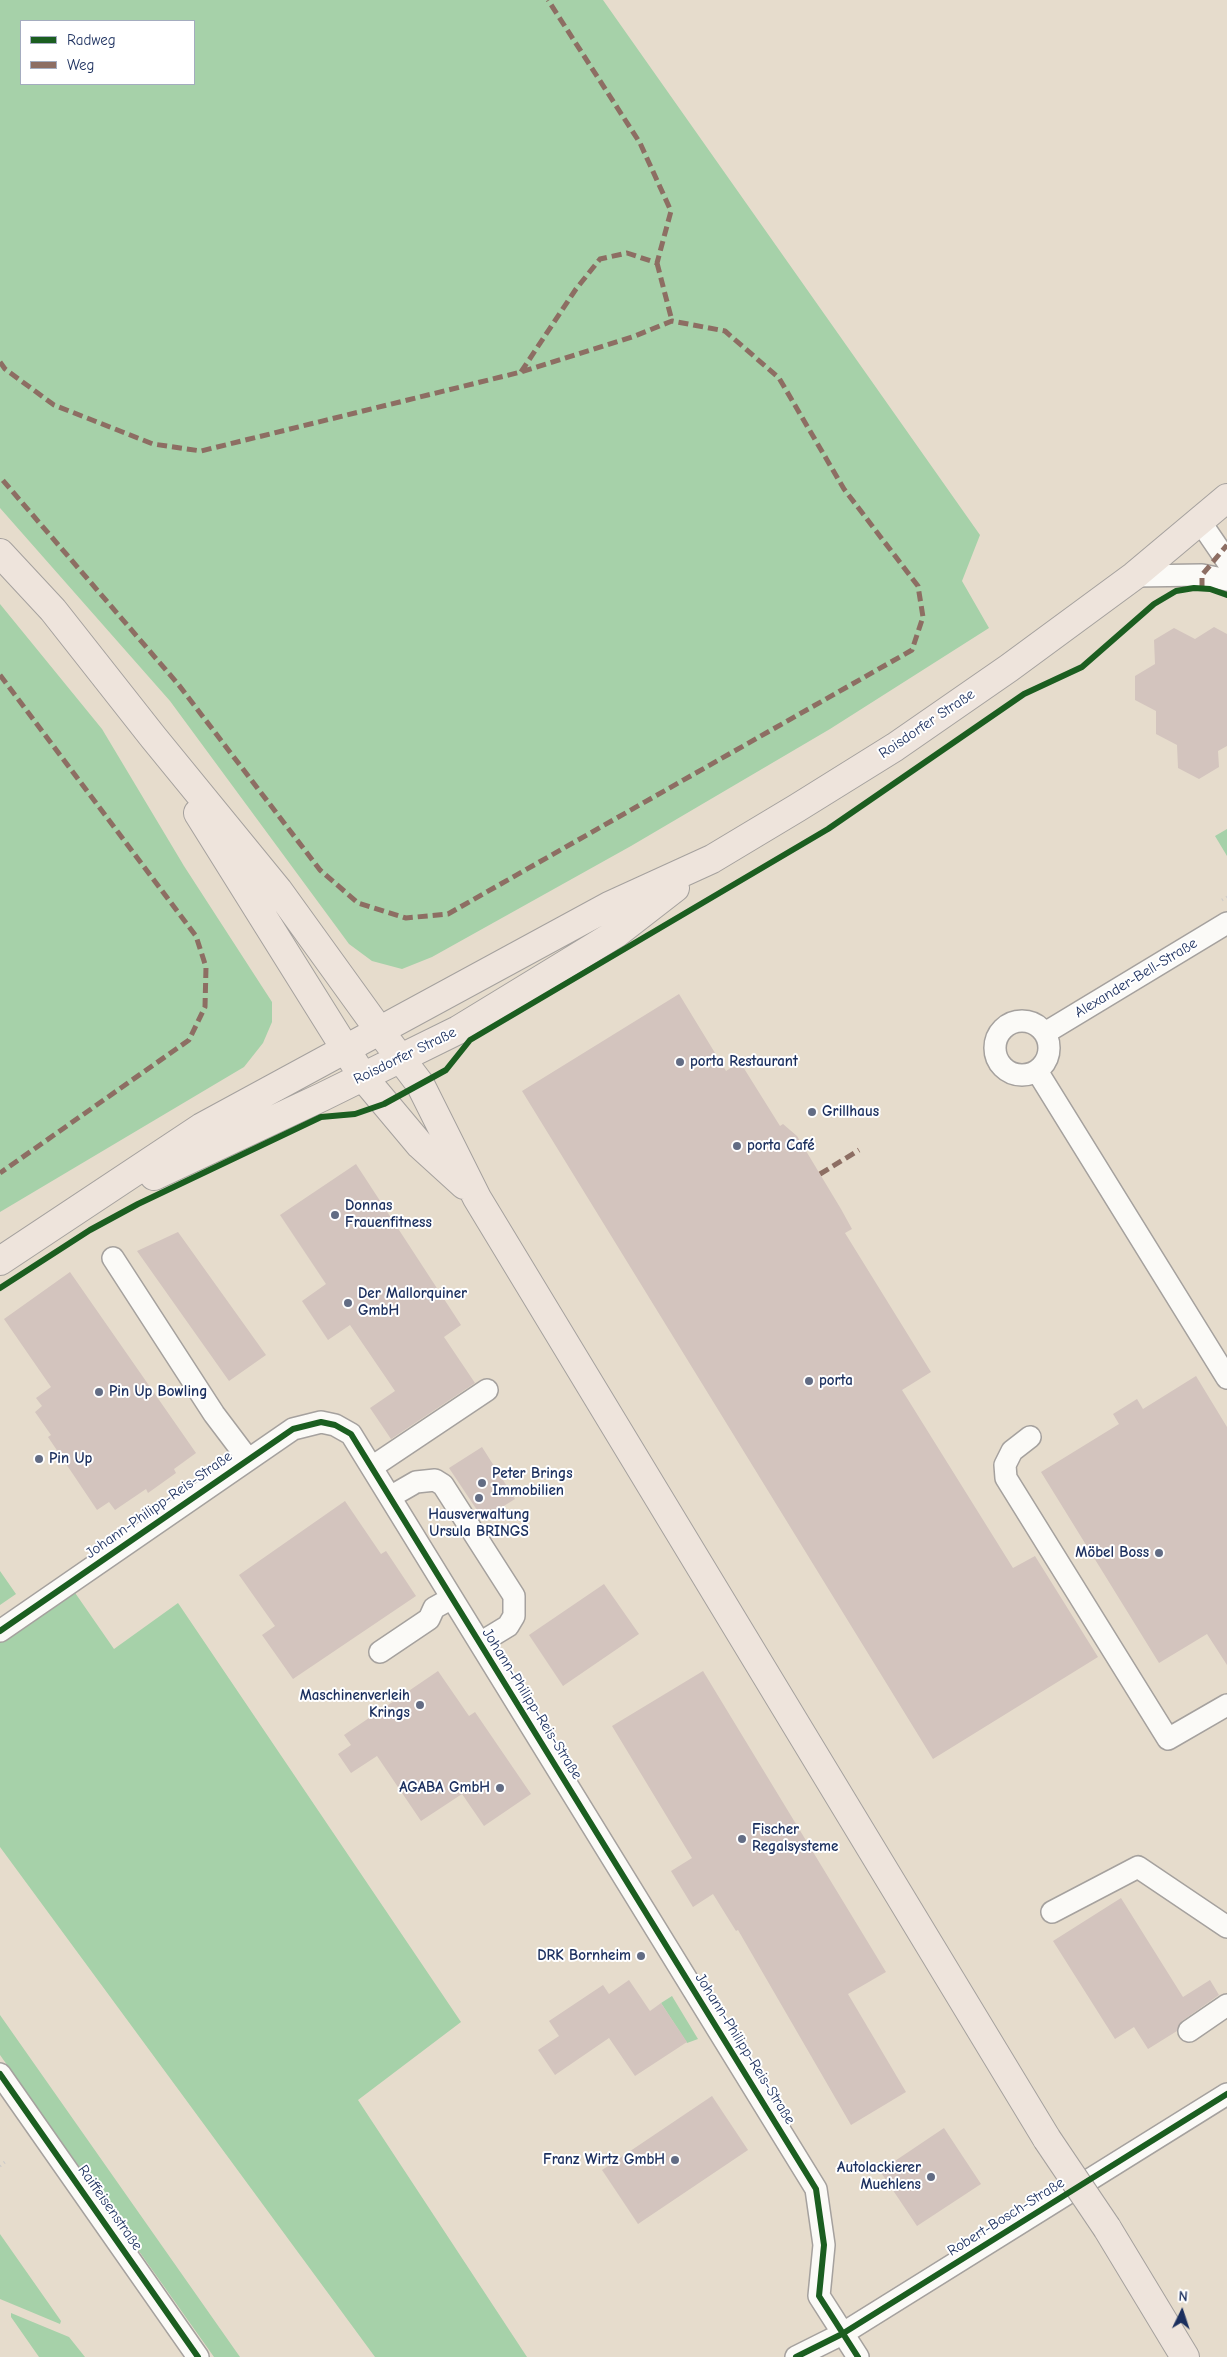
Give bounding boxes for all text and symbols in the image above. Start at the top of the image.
legend [20,20,195,85]
text: Radweg [67,31,116,49]
text: Weg [67,56,94,74]
street label: Roisdorfer Straße [876,685,978,763]
street label: Alexander-Bell-Straße [1071,934,1201,1022]
street label: Roisdorfer Straße [351,1023,459,1089]
place label: porta Restaurant [690,1053,798,1071]
marker: porta Restaurant [674,1056,686,1068]
place label: Grillhaus [822,1103,879,1121]
marker: Grillhaus [806,1106,818,1118]
place label: porta Café [747,1137,814,1155]
marker: porta Café [731,1140,743,1152]
place label: Donnas Frauenfitness [345,1197,432,1232]
marker: Donnas Frauenfitness [329,1209,341,1221]
place label: Der Mallorquiner GmbH [358,1285,467,1320]
marker: Der Mallorquiner GmbH [342,1297,354,1309]
place label: porta [819,1372,853,1390]
marker: porta [803,1375,815,1387]
place label: Pin Up Bowling [109,1383,207,1401]
marker: Pin Up Bowling [93,1386,105,1398]
street label: Johann-Philipp-Reis-Straße [82,1447,236,1563]
place label: Pin Up [49,1450,92,1468]
marker: Pin Up [33,1453,45,1465]
place label: Peter Brings Immobilien [492,1465,573,1500]
marker: Peter Brings Immobilien [476,1477,488,1489]
marker: Hausverwaltung Ursula BRINGS [473,1492,485,1504]
place label: Hausverwaltung Ursula BRINGS [428,1506,530,1541]
place label: Möbel Boss [1075,1544,1149,1562]
marker: Möbel Boss [1153,1547,1165,1559]
street label: Johann-Philipp-Reis-Straße [478,1625,586,1783]
place label: Maschinenverleih Krings [300,1687,410,1722]
marker: Maschinenverleih Krings [414,1699,426,1711]
place label: AGABA GmbH [399,1779,490,1797]
marker: AGABA GmbH [494,1782,506,1794]
place label: Fischer Regalsysteme [752,1821,838,1856]
marker: Fischer Regalsysteme [736,1833,748,1845]
place label: DRK Bornheim [537,1947,631,1965]
marker: DRK Bornheim [635,1950,647,1962]
street label: Johann-Philipp-Reis-Straße [691,1970,799,2128]
place label: Franz Wirtz GmbH [543,2151,665,2169]
marker: Franz Wirtz GmbH [669,2154,681,2166]
place label: Autolackierer Muehlens [837,2159,921,2194]
street label: Raiffeisenstraße [74,2162,146,2254]
marker: Autolackierer Muehlens [925,2171,937,2183]
street label: Robert-Bosch-Straße [944,2174,1068,2260]
north arrow [1157,2287,1207,2337]
text: N [1178,2288,1188,2305]

